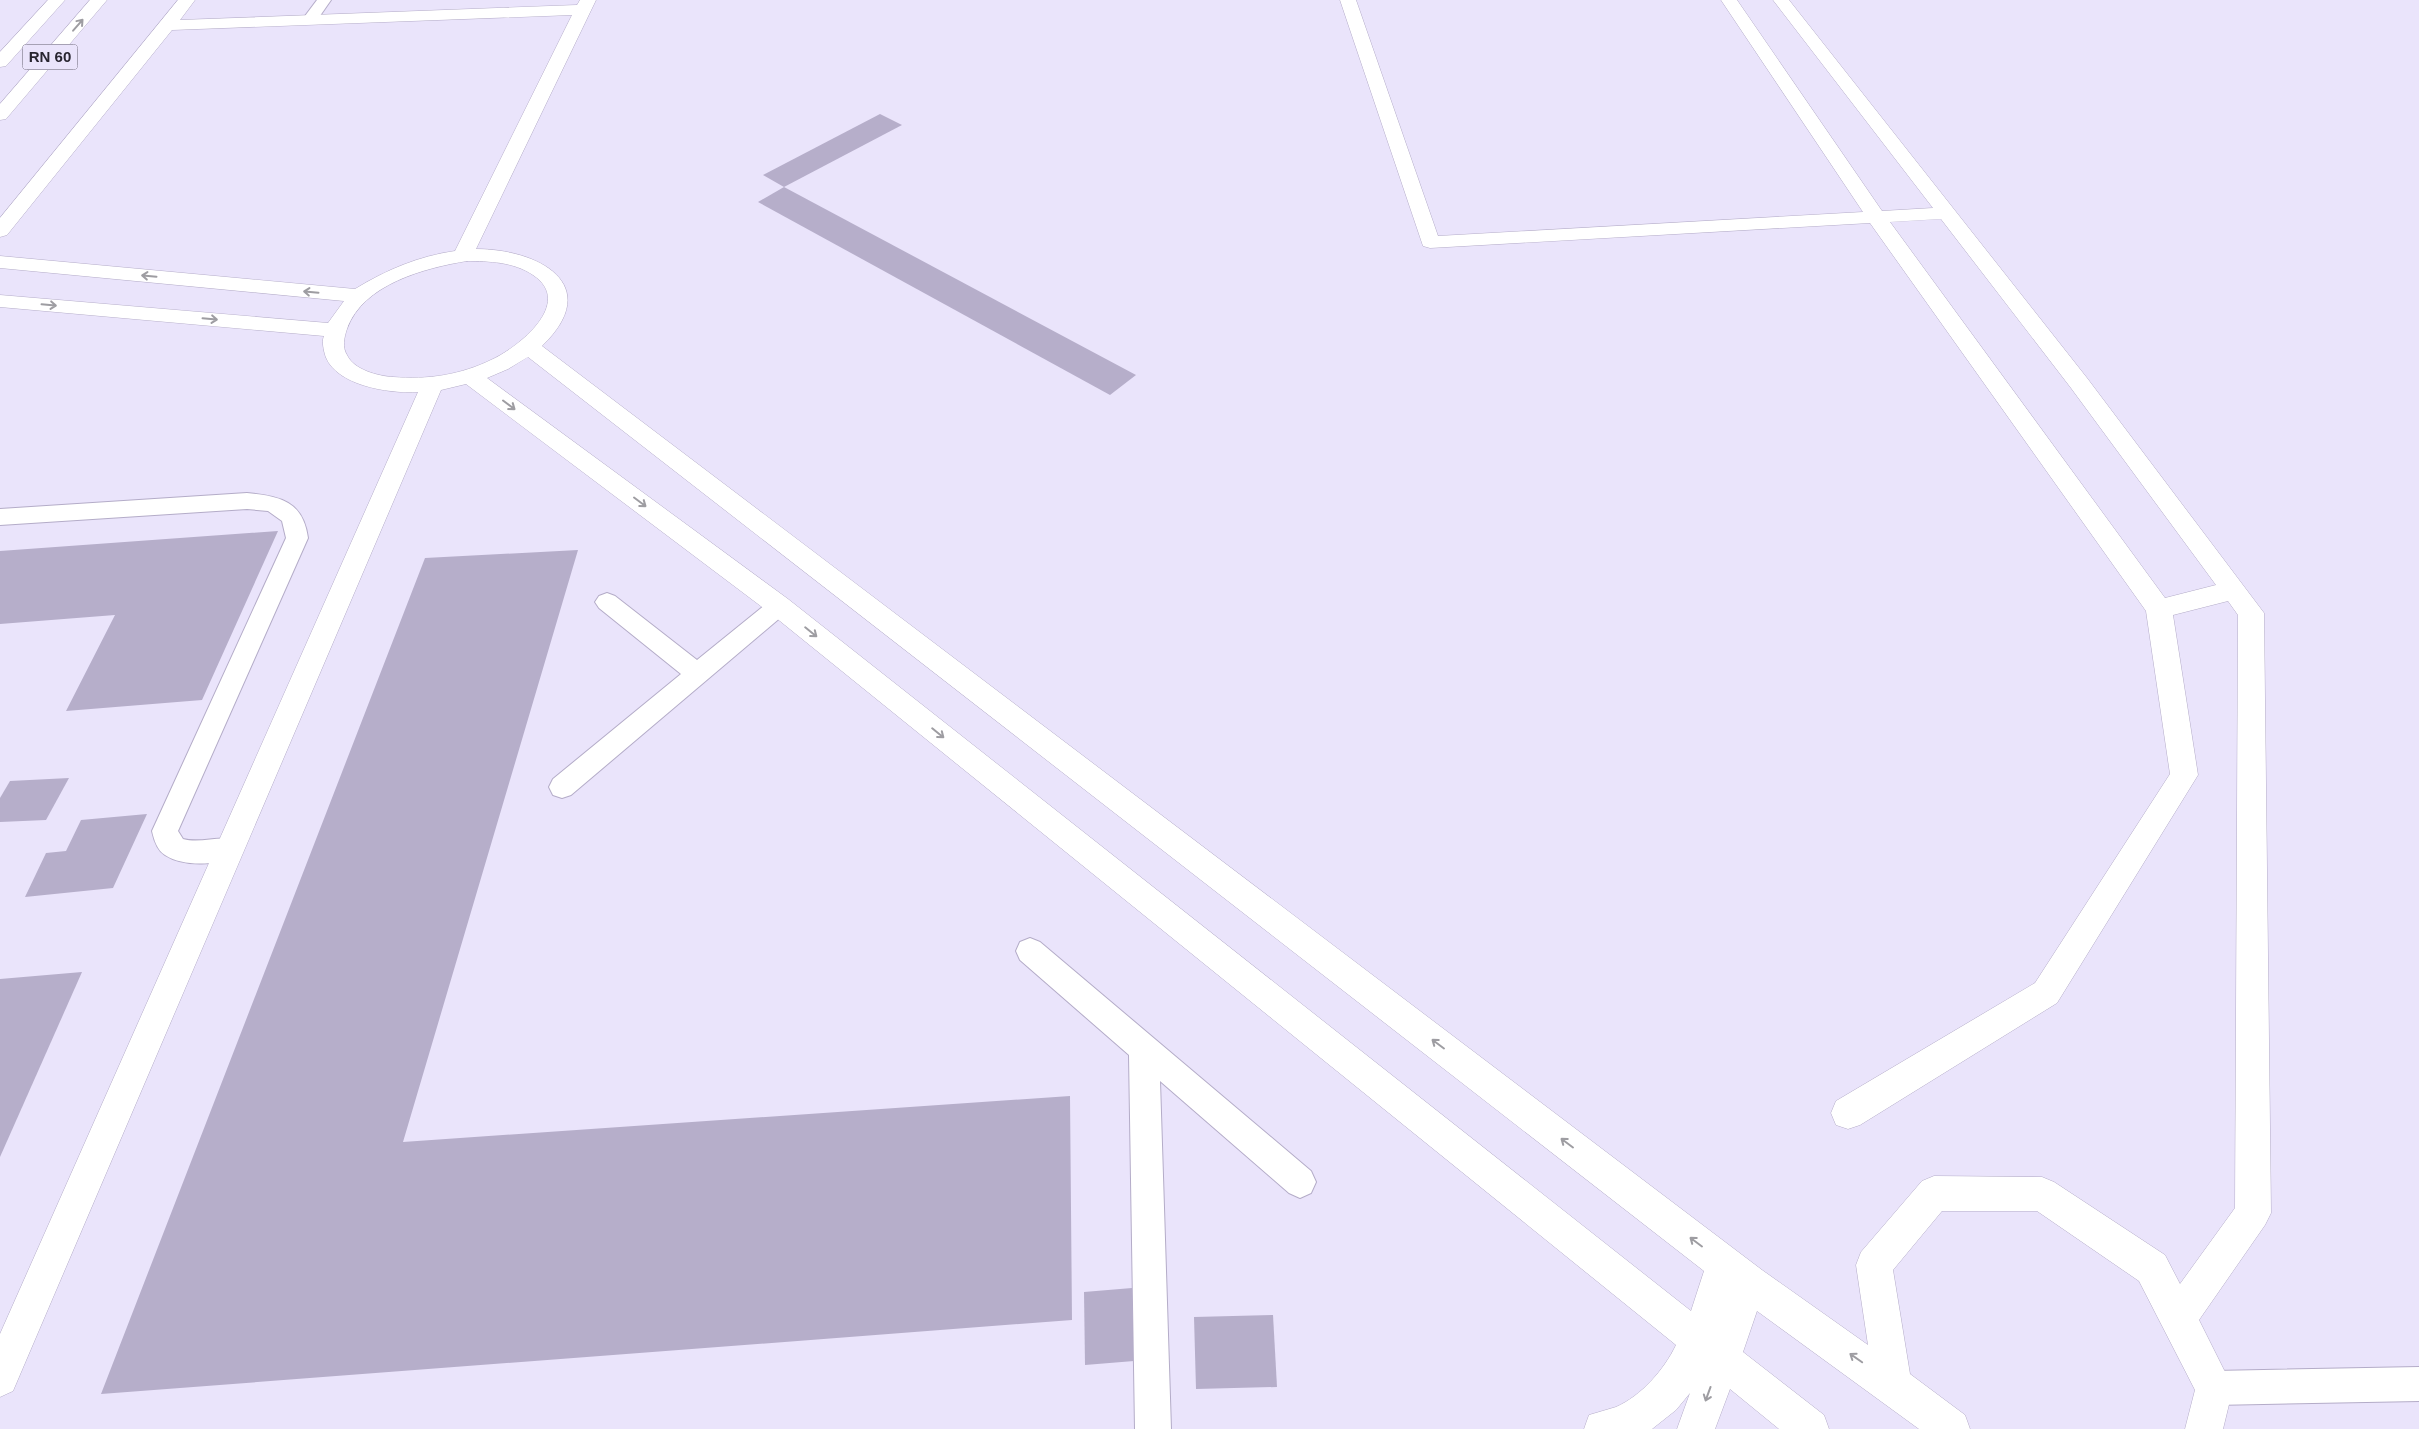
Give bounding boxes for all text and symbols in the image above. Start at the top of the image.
one-way arrow [72,18,83,31]
road number: RN 60 [22,44,78,70]
one-way arrow [141,272,157,281]
one-way arrow [303,287,319,296]
one-way arrow [40,300,56,310]
one-way arrow [202,315,218,324]
one-way arrow [502,400,516,410]
one-way arrow [633,497,647,507]
one-way arrow [804,626,817,637]
one-way arrow [931,728,945,738]
one-way arrow [1431,1039,1445,1049]
one-way arrow [1561,1137,1574,1148]
one-way arrow [1690,1236,1703,1247]
one-way arrow [1849,1353,1863,1363]
one-way arrow [1703,1386,1712,1401]

